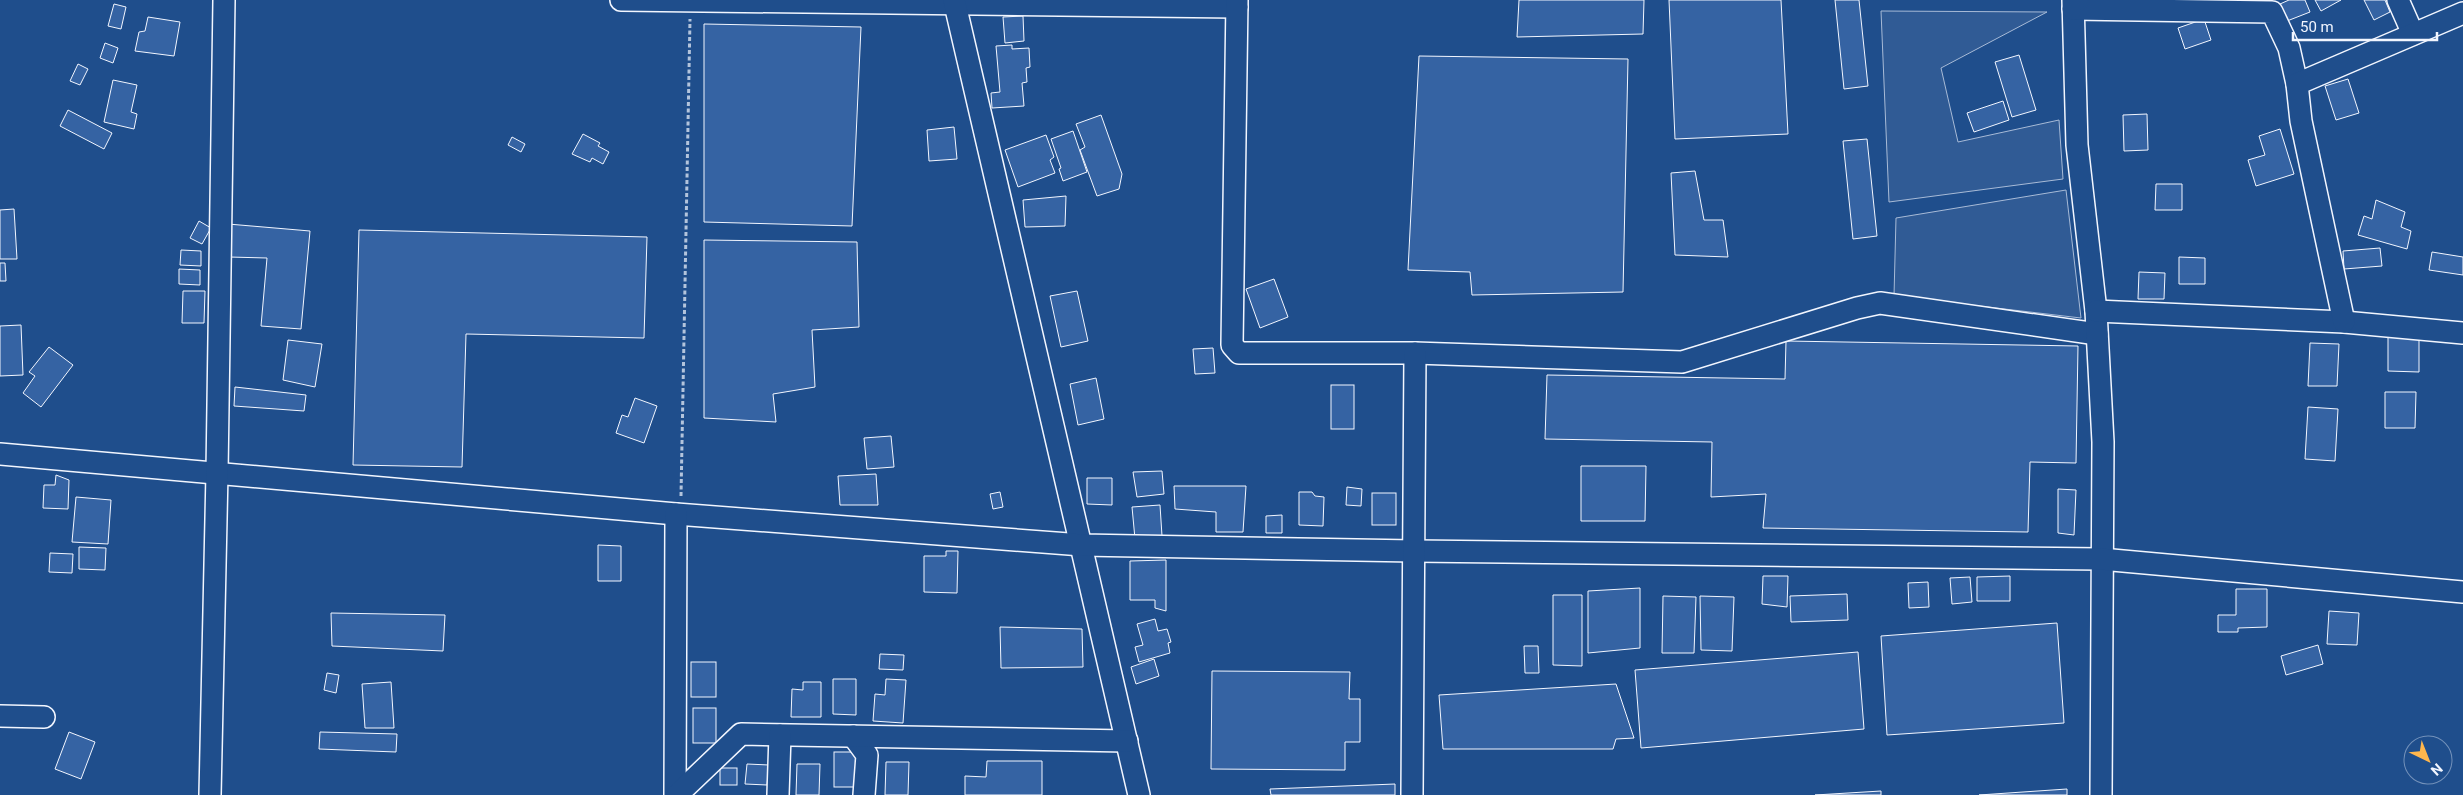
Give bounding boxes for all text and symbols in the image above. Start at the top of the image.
scale bar [2293,10,2437,42]
text: 50 m [2300,18,2334,36]
north arrow [2403,735,2453,785]
text: N [2428,760,2446,779]

